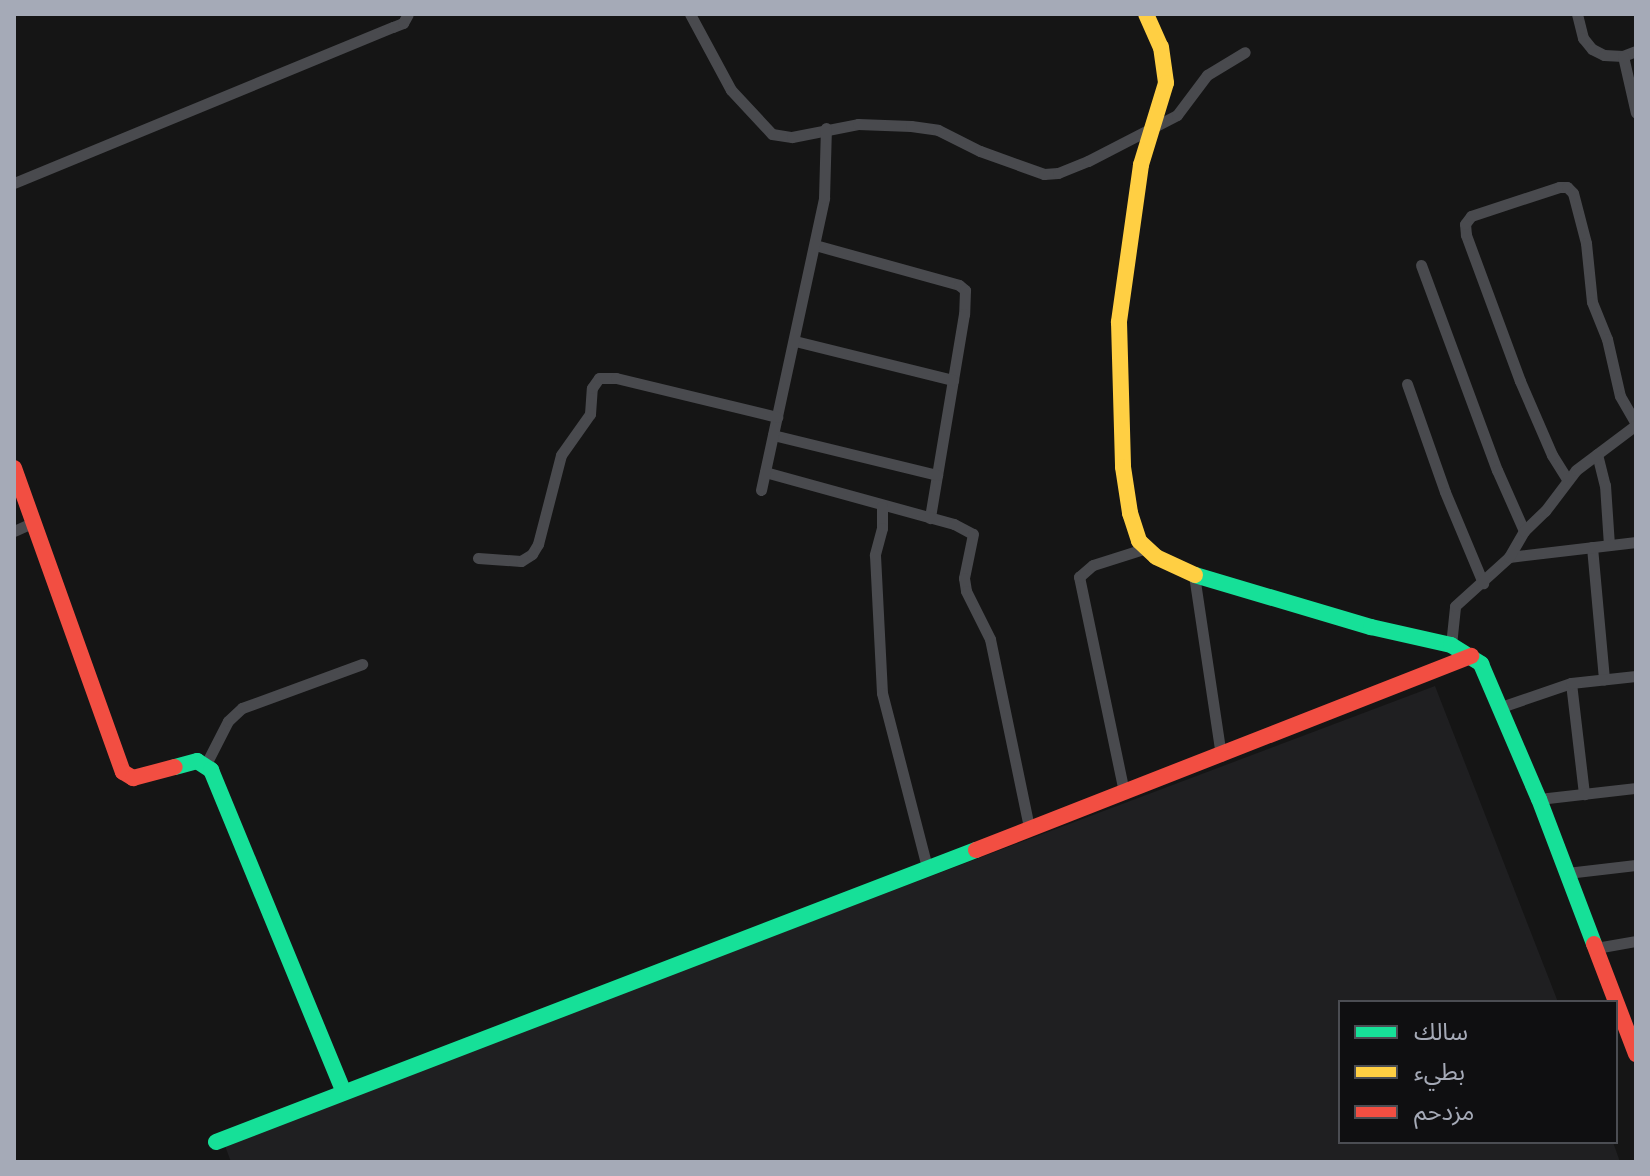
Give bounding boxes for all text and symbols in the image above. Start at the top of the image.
legend [1338,1000,1618,1144]
text: سالك [1414,1015,1468,1050]
text: بطيء [1414,1055,1465,1090]
text: مزدحم [1414,1095,1474,1130]

